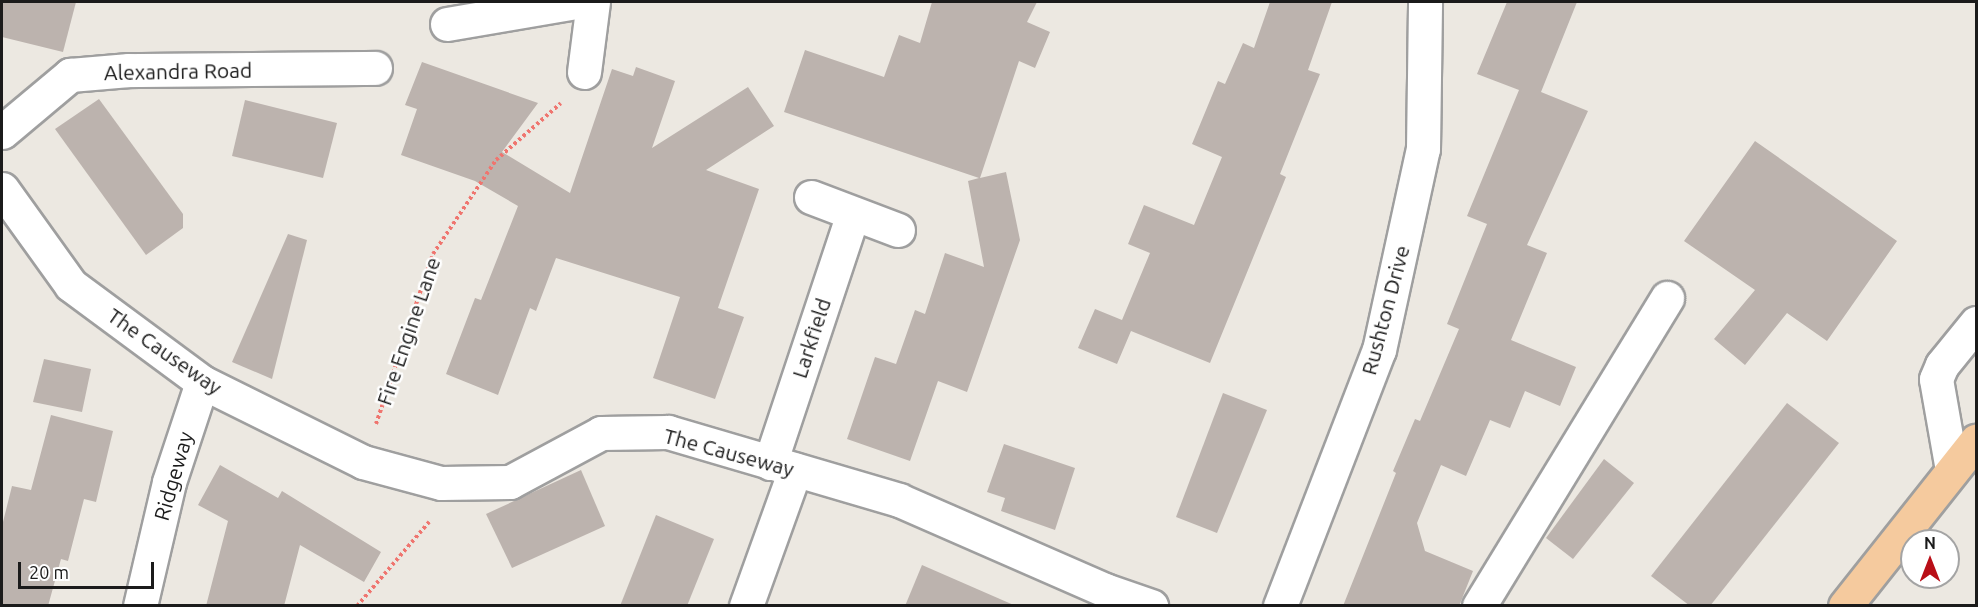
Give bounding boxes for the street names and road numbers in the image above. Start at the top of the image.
street label: Alexandra Road [104,57,252,85]
street label: Rushton Drive [1356,242,1414,378]
street label: Fire Engine Lane [371,254,445,408]
street label: Larkfield [786,295,836,381]
street label: The Causeway [103,302,227,400]
street label: The Causeway [661,423,797,481]
street label: Ridgeway [148,429,198,523]

